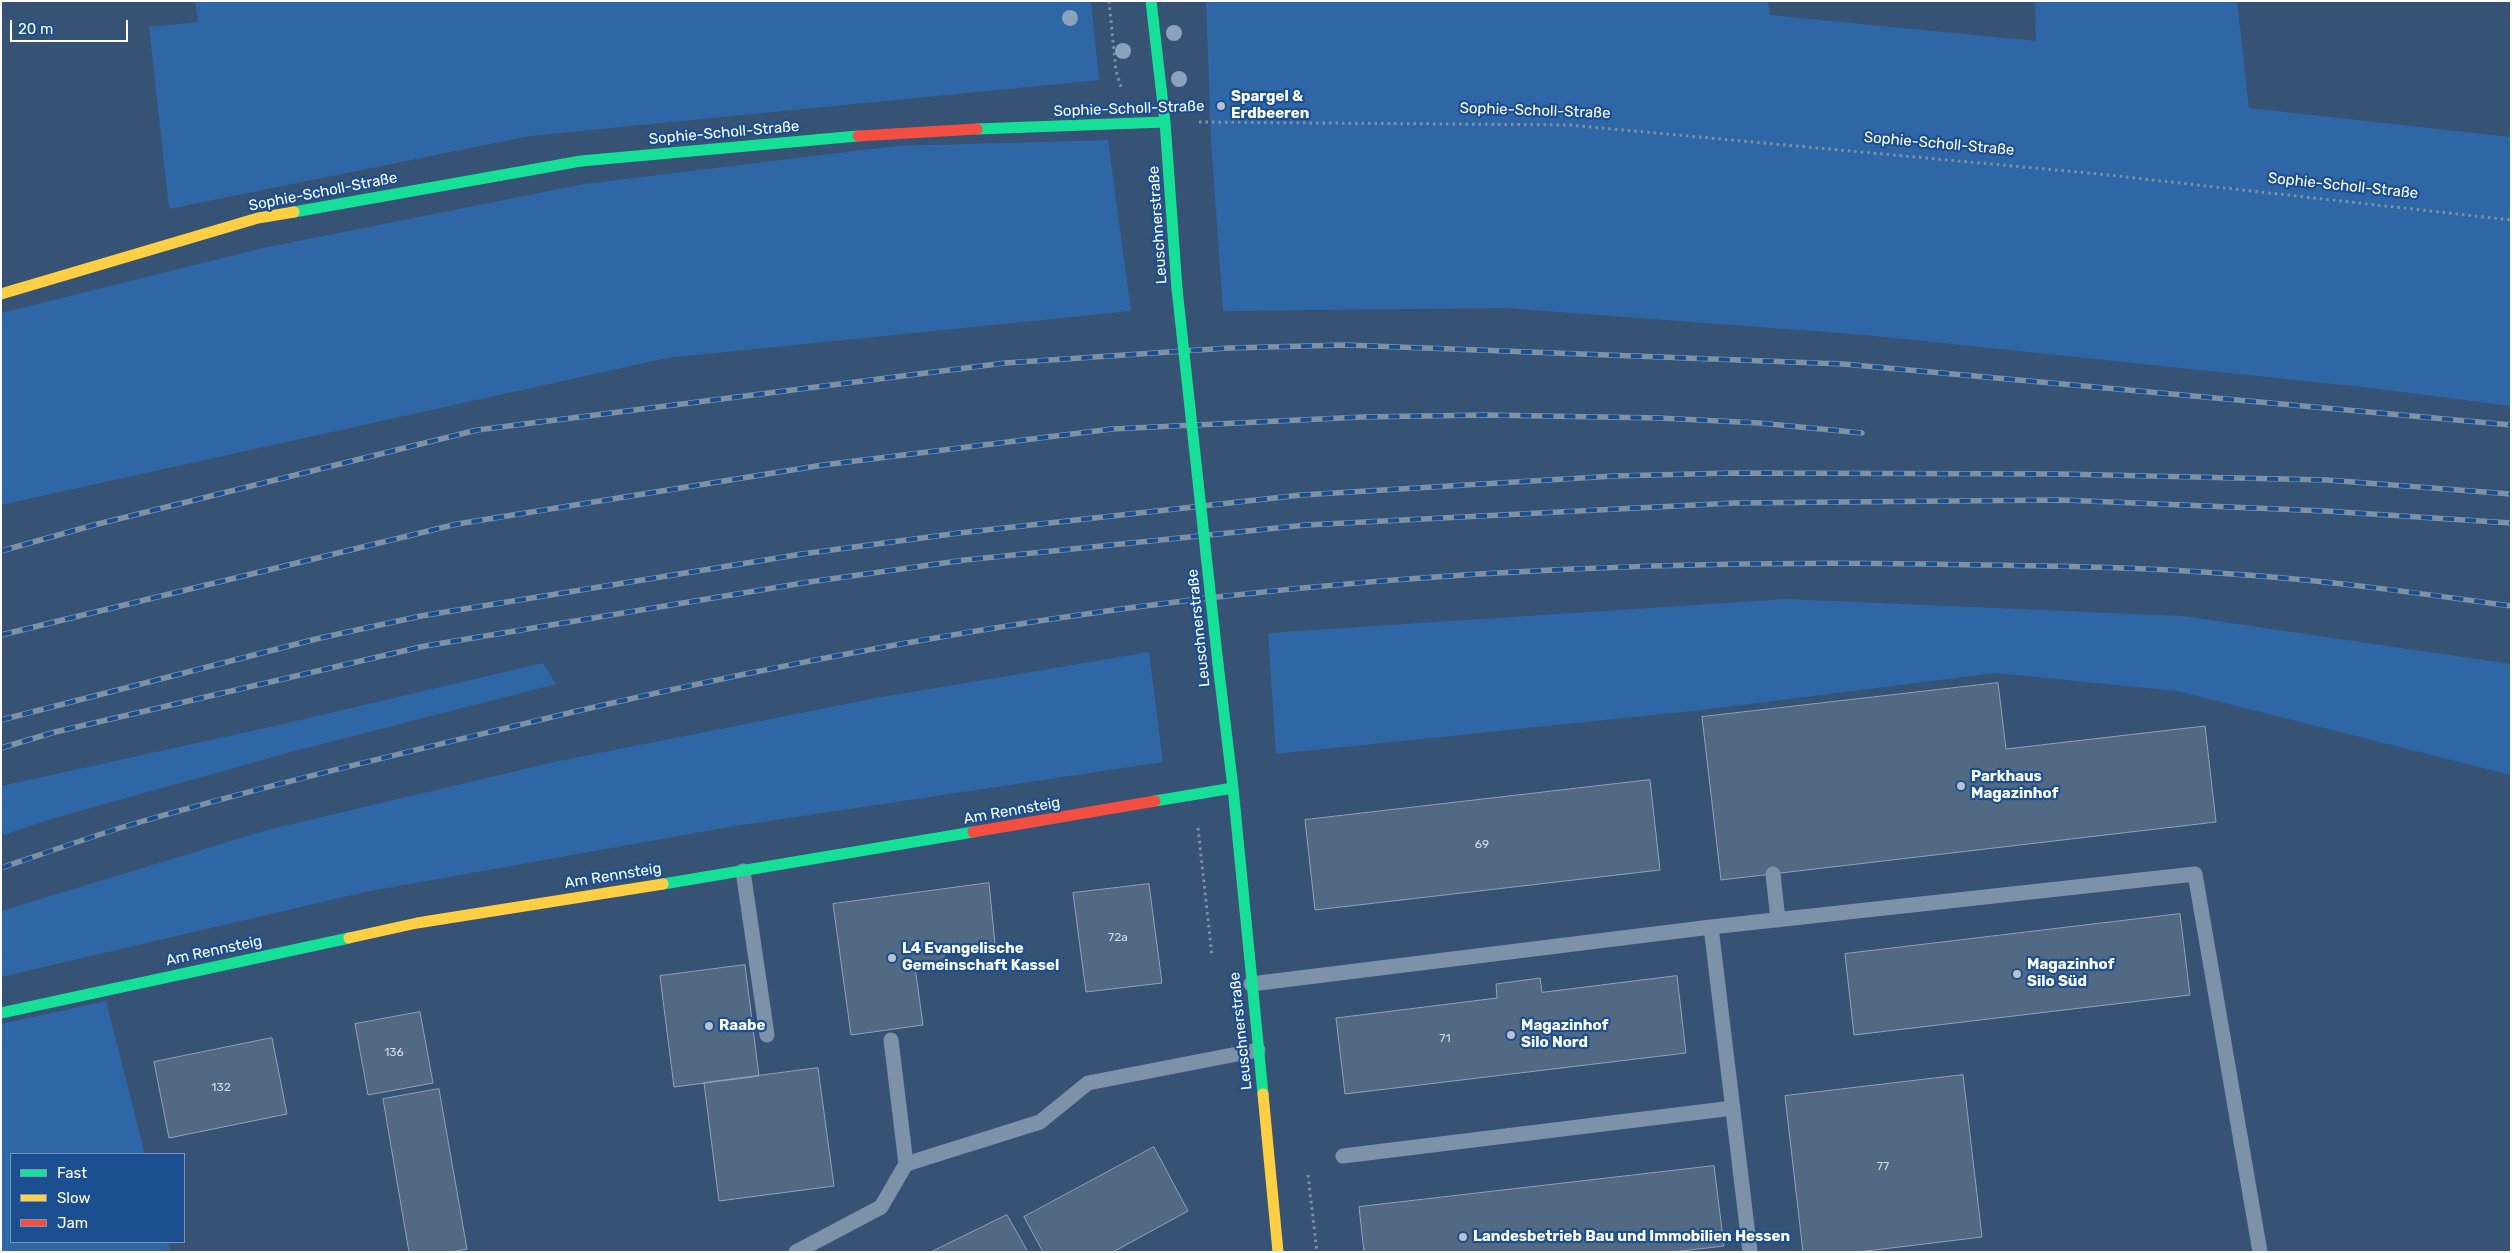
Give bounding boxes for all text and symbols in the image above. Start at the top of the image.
scale bar [12,10,130,42]
text: 20 m [18,20,53,38]
place label: Spargel & Erdbeeren [1231,88,1309,123]
street label: Sophie-Scholl-Straße [1053,97,1205,121]
street label: Sophie-Scholl-Straße [1459,99,1611,123]
marker: Spargel & Erdbeeren [1215,100,1227,112]
street label: Sophie-Scholl-Straße [648,117,800,149]
street label: Sophie-Scholl-Straße [1863,128,2015,160]
street label: Leuschnerstraße [1145,165,1171,285]
street label: Sophie-Scholl-Straße [247,169,399,215]
street label: Sophie-Scholl-Straße [2267,169,2419,203]
street label: Leuschnerstraße [1184,568,1214,688]
place label: Parkhaus Magazinhof [1971,768,2058,803]
marker: Parkhaus Magazinhof [1955,780,1967,792]
street label: Am Rennsteig [962,794,1062,828]
house number: 69 [1475,838,1489,852]
street label: Am Rennsteig [563,859,663,893]
house number: 72a [1108,931,1128,945]
street label: Am Rennsteig [164,932,264,970]
place label: L4 Evangelische Gemeinschaft Kassel [902,940,1059,975]
marker: L4 Evangelische Gemeinschaft Kassel [886,952,898,964]
place label: Magazinhof Silo Süd [2027,956,2114,991]
marker: Magazinhof Silo Süd [2011,968,2023,980]
street label: Leuschnerstraße [1226,971,1256,1091]
place label: Raabe [719,1017,765,1035]
place label: Magazinhof Silo Nord [1521,1017,1608,1052]
marker: Raabe [703,1020,715,1032]
marker: Magazinhof Silo Nord [1505,1029,1517,1041]
house number: 71 [1439,1032,1451,1046]
house number: 136 [384,1046,404,1060]
house number: 132 [211,1081,231,1095]
legend [10,1153,185,1243]
house number: 77 [1877,1160,1889,1174]
text: Fast [57,1164,87,1182]
text: Slow [57,1189,90,1207]
text: Jam [57,1214,88,1232]
place label: Landesbetrieb Bau und Immobilien Hessen [1473,1228,1790,1246]
marker: Landesbetrieb Bau und Immobilien Hessen [1457,1231,1469,1243]

